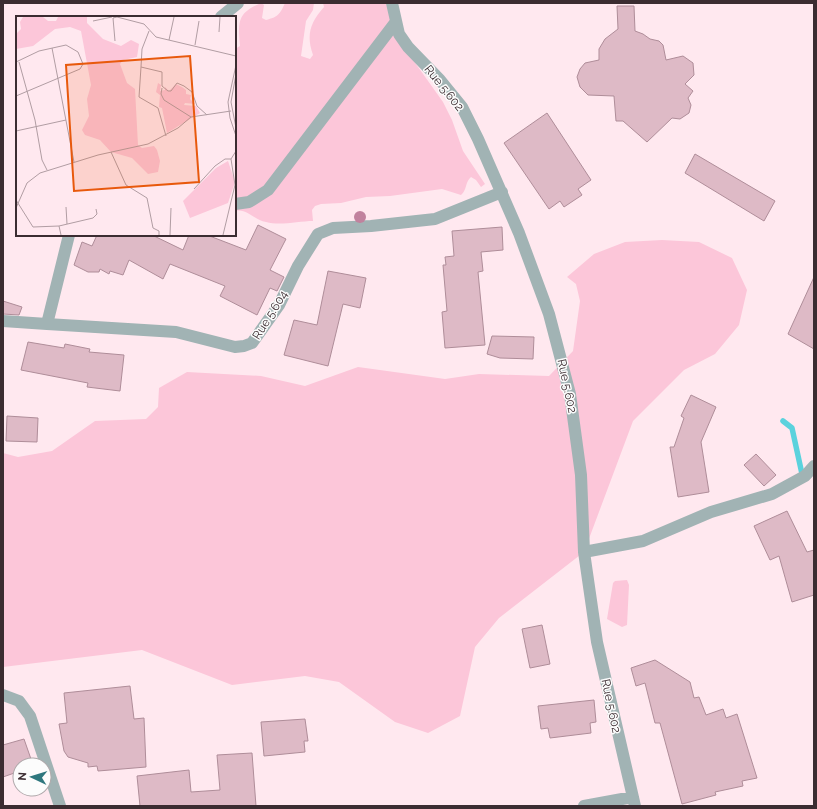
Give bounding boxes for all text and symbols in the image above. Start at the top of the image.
inset map [16,16,236,236]
street label: Rue 5.602 [421,62,467,114]
street label: Rue 5.604 [250,288,291,342]
street label: Rue 5.602 [554,358,580,414]
street label: Rue 5.602 [598,678,624,734]
north arrow [12,757,52,797]
text: N [16,772,29,781]

